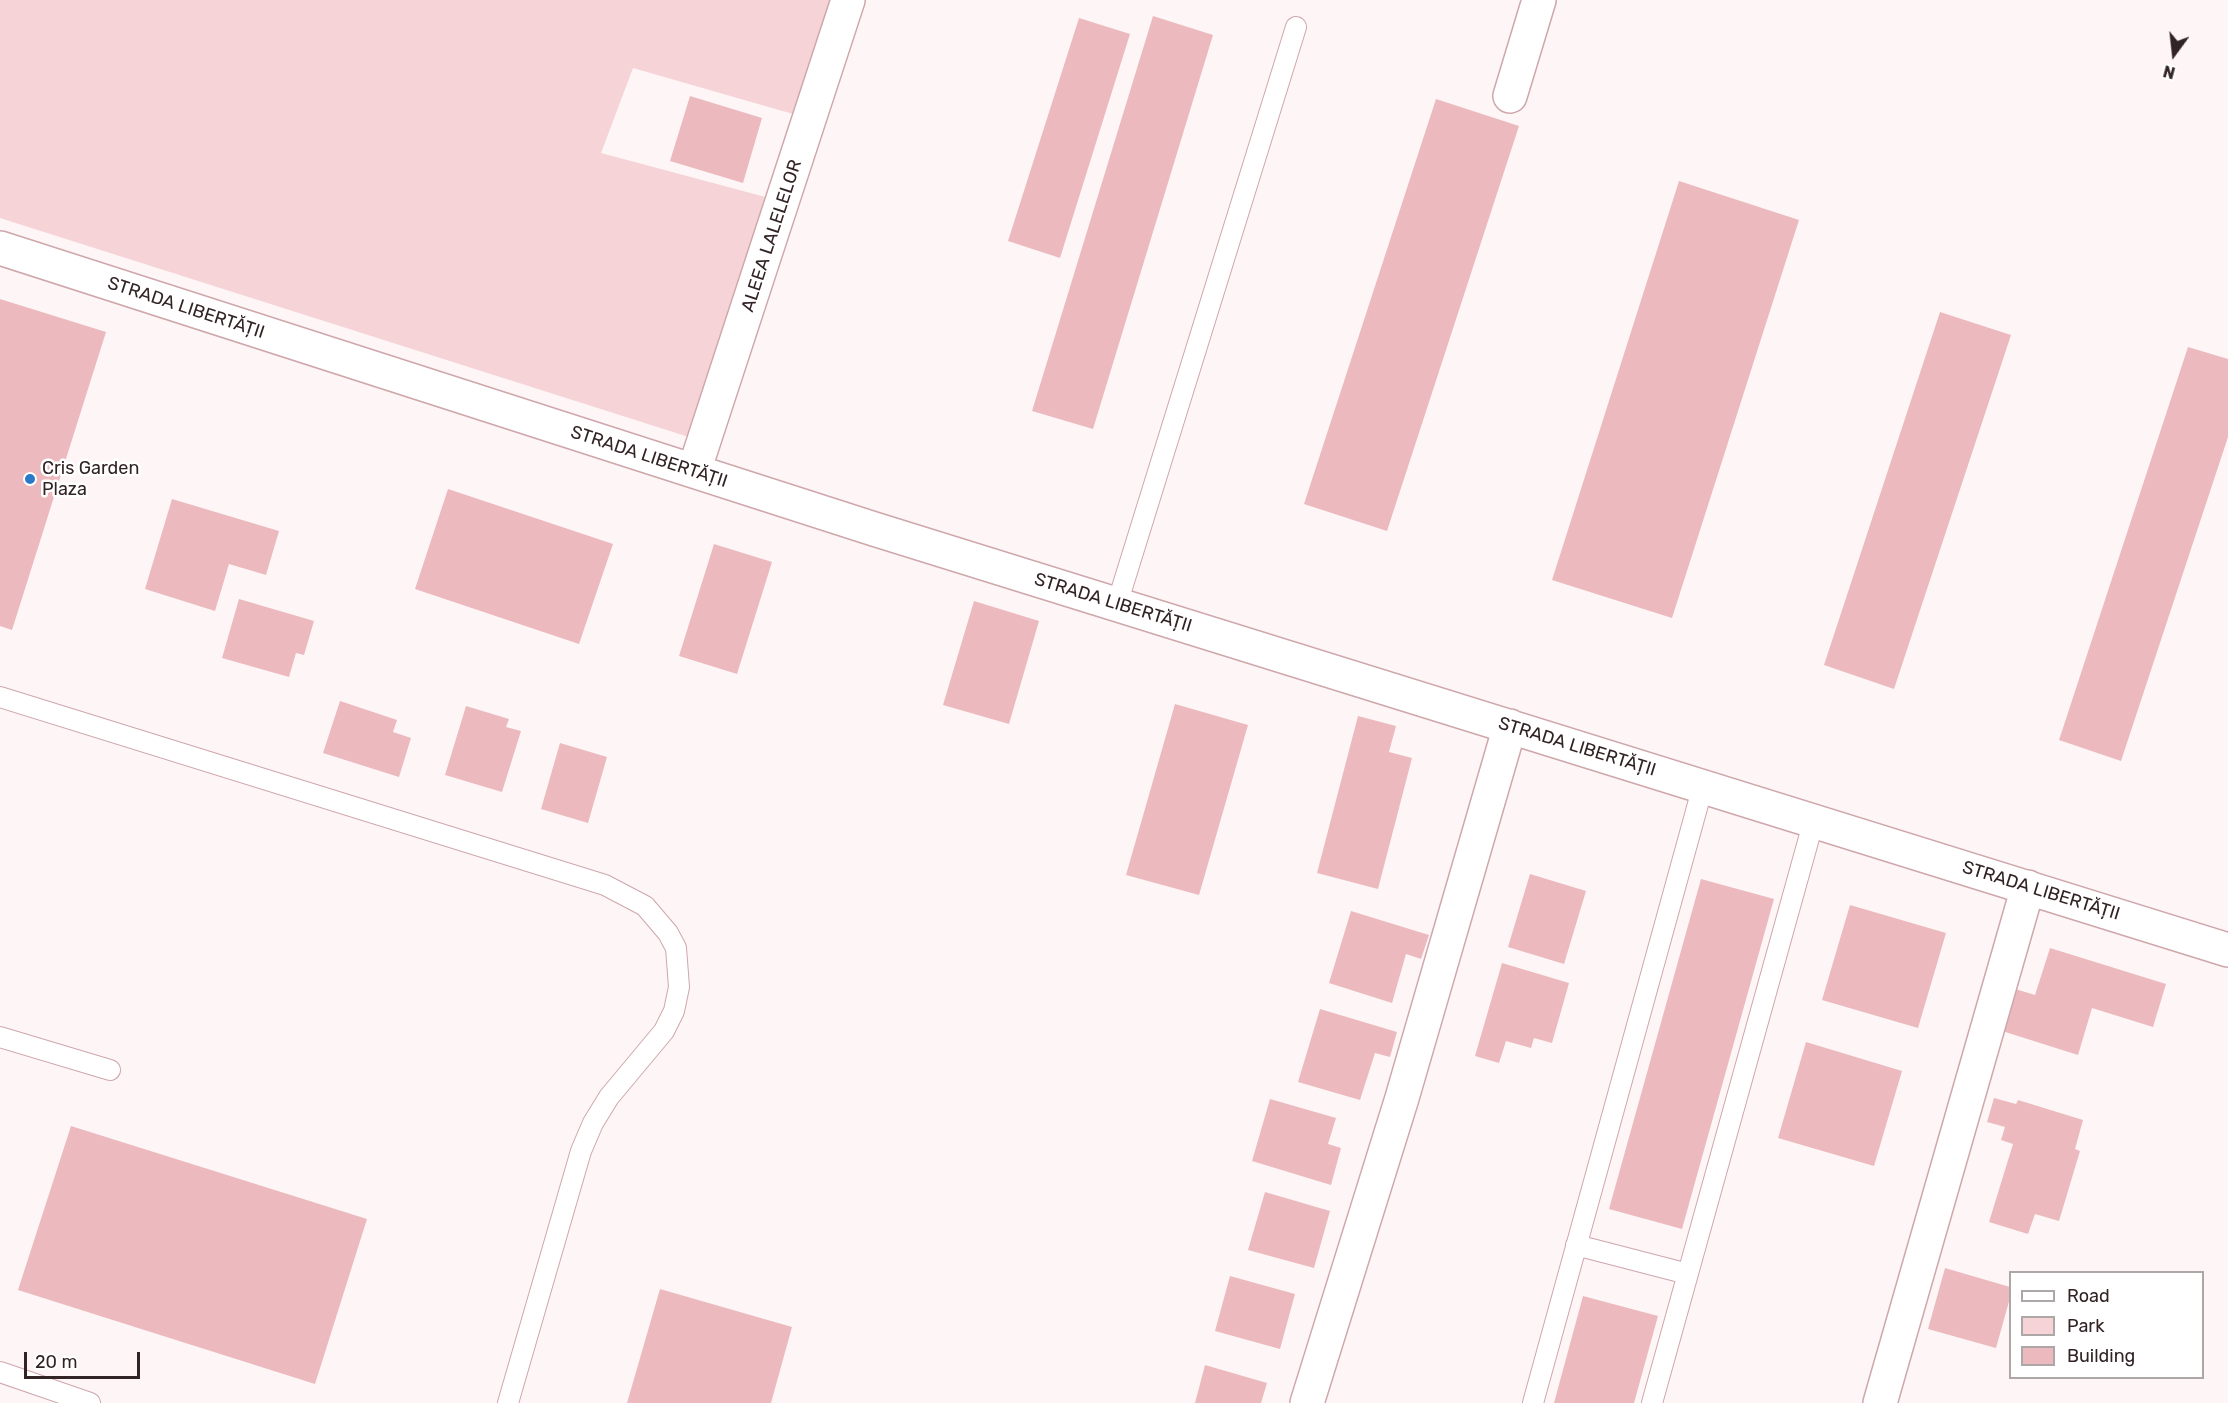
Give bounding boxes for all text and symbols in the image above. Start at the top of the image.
north arrow [2144,24,2204,84]
text: N [2161,61,2177,83]
street label: ALEEA LALELELOR [737,157,807,315]
street label: STRADA LIBERTĂȚII [105,272,267,344]
street label: STRADA LIBERTĂȚII [568,421,730,493]
place label: Cris Garden Plaza [42,458,139,500]
marker: Cris Garden Plaza [23,472,37,486]
street label: STRADA LIBERTĂȚII [1032,569,1194,637]
street label: STRADA LIBERTĂȚII [1496,713,1658,781]
street label: STRADA LIBERTĂȚII [1960,857,2122,925]
legend [2009,1271,2204,1379]
text: Road [2067,1285,2110,1307]
text: Park [2067,1315,2104,1337]
scale bar [27,1340,142,1378]
text: Building [2067,1345,2135,1367]
text: 20 m [35,1351,77,1373]

